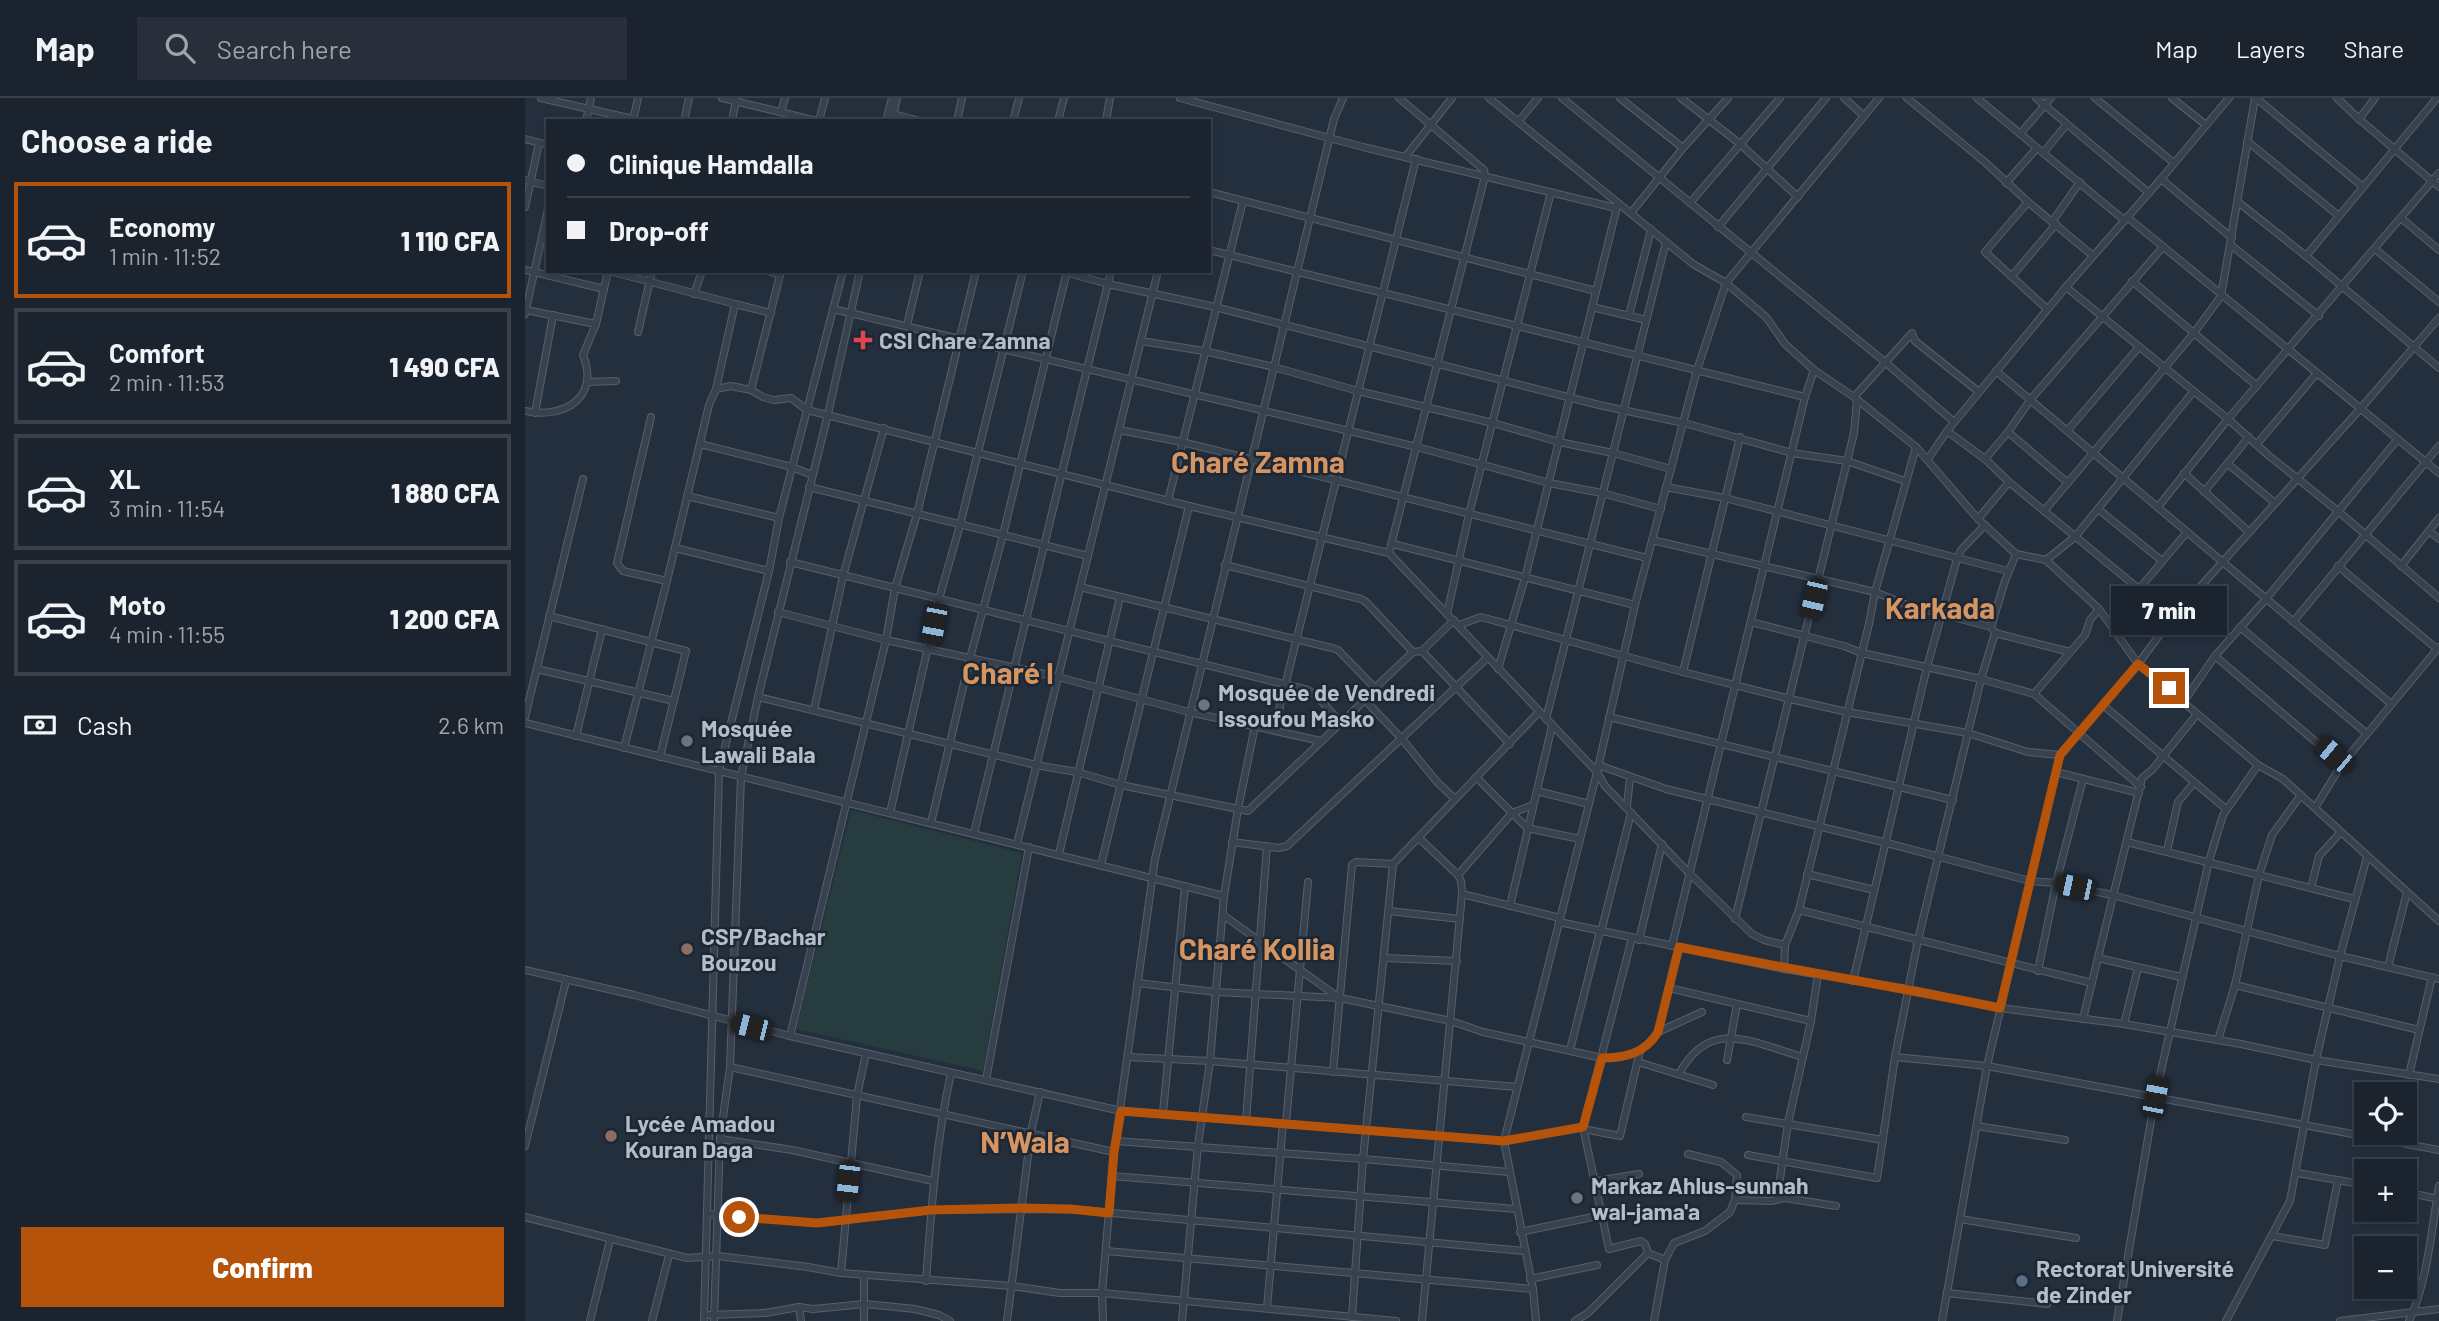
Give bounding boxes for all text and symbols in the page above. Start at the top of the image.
search box [137,17,627,80]
text: Map [35,28,95,68]
icon: search [161,29,199,67]
text: Search here [217,33,352,64]
text: Map [2155,34,2198,63]
text: Layers [2236,34,2305,63]
text: Share [2343,34,2404,63]
text: Choose a ride [21,121,213,159]
text: Clinique Hamdalla [609,148,814,179]
icon: car [25,209,88,272]
text: Economy [109,211,215,242]
text: Drop-off [609,215,709,246]
text: 1 110 CFA [401,225,500,256]
text: 1 min · 11:52 [109,242,221,270]
place label: CSI Chare Zamna [879,326,1051,354]
marker: CSI Chare Zamna [853,330,873,350]
icon: car [25,335,88,398]
text: Comfort [109,337,205,368]
text: 1 490 CFA [389,351,500,382]
text: 2 min · 11:53 [109,368,225,396]
district label: Charé Zamna [1171,443,1345,479]
icon: car [25,461,88,524]
text: XL [109,463,140,494]
text: 1 880 CFA [391,477,500,508]
text: 3 min · 11:54 [109,494,225,522]
car [1800,575,1829,621]
icon: car [25,587,88,650]
callout: 7 min [2111,587,2227,636]
text: Moto [109,589,166,620]
district label: Karkada [1885,589,1995,625]
text: 7 min [2142,596,2196,624]
car [920,601,949,647]
text: 1 200 CFA [390,603,500,634]
text: 4 min · 11:55 [109,620,225,648]
district label: Charé I [962,654,1054,690]
route end [2153,672,2185,704]
place label: Mosquée de Vendredi Issoufou Masko [1218,678,1435,732]
marker: Mosquée de Vendredi Issoufou Masko [1196,697,1212,713]
icon: cash [21,706,59,744]
text: Cash [77,709,132,740]
text: 2.6 km [438,711,504,739]
place label: Mosquée Lawali Bala [701,714,816,768]
marker: Mosquée Lawali Bala [679,733,695,749]
car [2312,733,2357,777]
car [2053,872,2098,902]
place label: CSP/Bachar Bouzou [701,922,826,976]
district label: Charé Kollia [1179,930,1335,966]
marker: CSP/Bachar Bouzou [679,941,695,957]
car [729,1012,774,1042]
car [2141,1074,2170,1120]
map controls [2354,1082,2417,1299]
button: locate [2354,1082,2417,1145]
place label: Lycée Amadou Kouran Daga [625,1109,775,1163]
district label: N’Wala [980,1123,1070,1159]
marker: Lycée Amadou Kouran Daga [603,1128,619,1144]
car [836,1159,861,1203]
button: + [2354,1159,2417,1222]
place label: Markaz Ahlus-sunnah wal-jama'a [1591,1171,1809,1225]
marker: Markaz Ahlus-sunnah wal-jama'a [1569,1190,1585,1206]
route start [723,1201,755,1233]
button: Confirm [21,1227,504,1307]
button: − [2354,1236,2417,1299]
place label: Rectorat Université de Zinder [2036,1254,2234,1308]
marker: Rectorat Université de Zinder [2014,1273,2030,1289]

